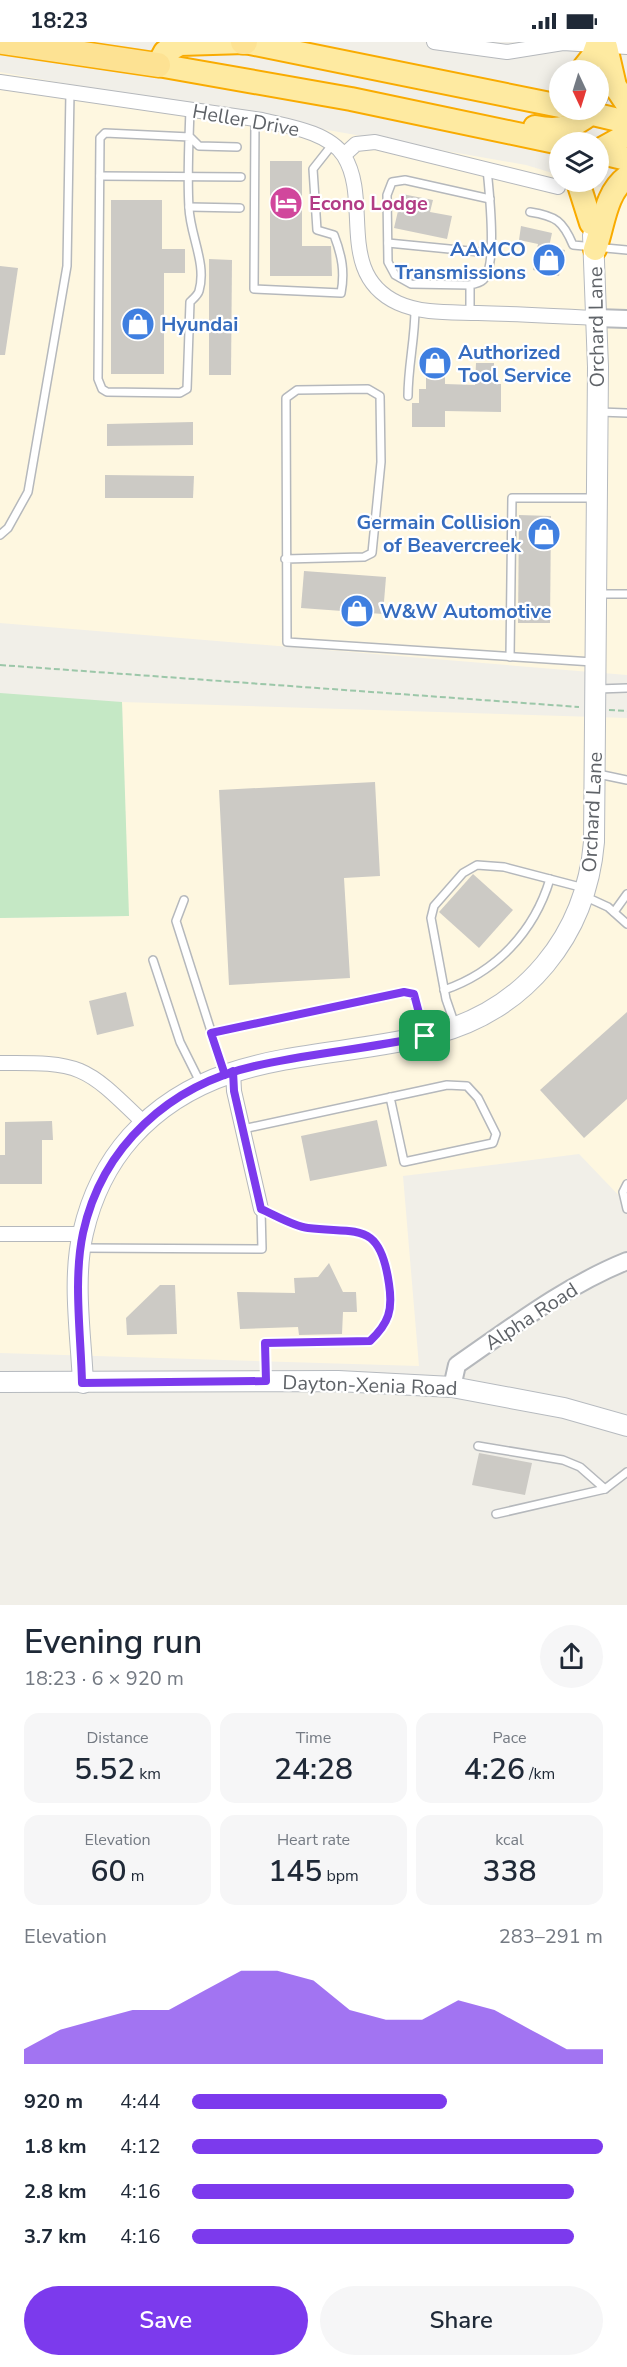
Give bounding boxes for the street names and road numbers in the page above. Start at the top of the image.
street label: Heller Drive [190,98,301,143]
street label: Orchard Lane [582,266,611,388]
street label: Orchard Lane [576,751,609,873]
street label: Alpha Road [480,1276,583,1357]
street label: Dayton-Xenia Road [282,1369,458,1402]

